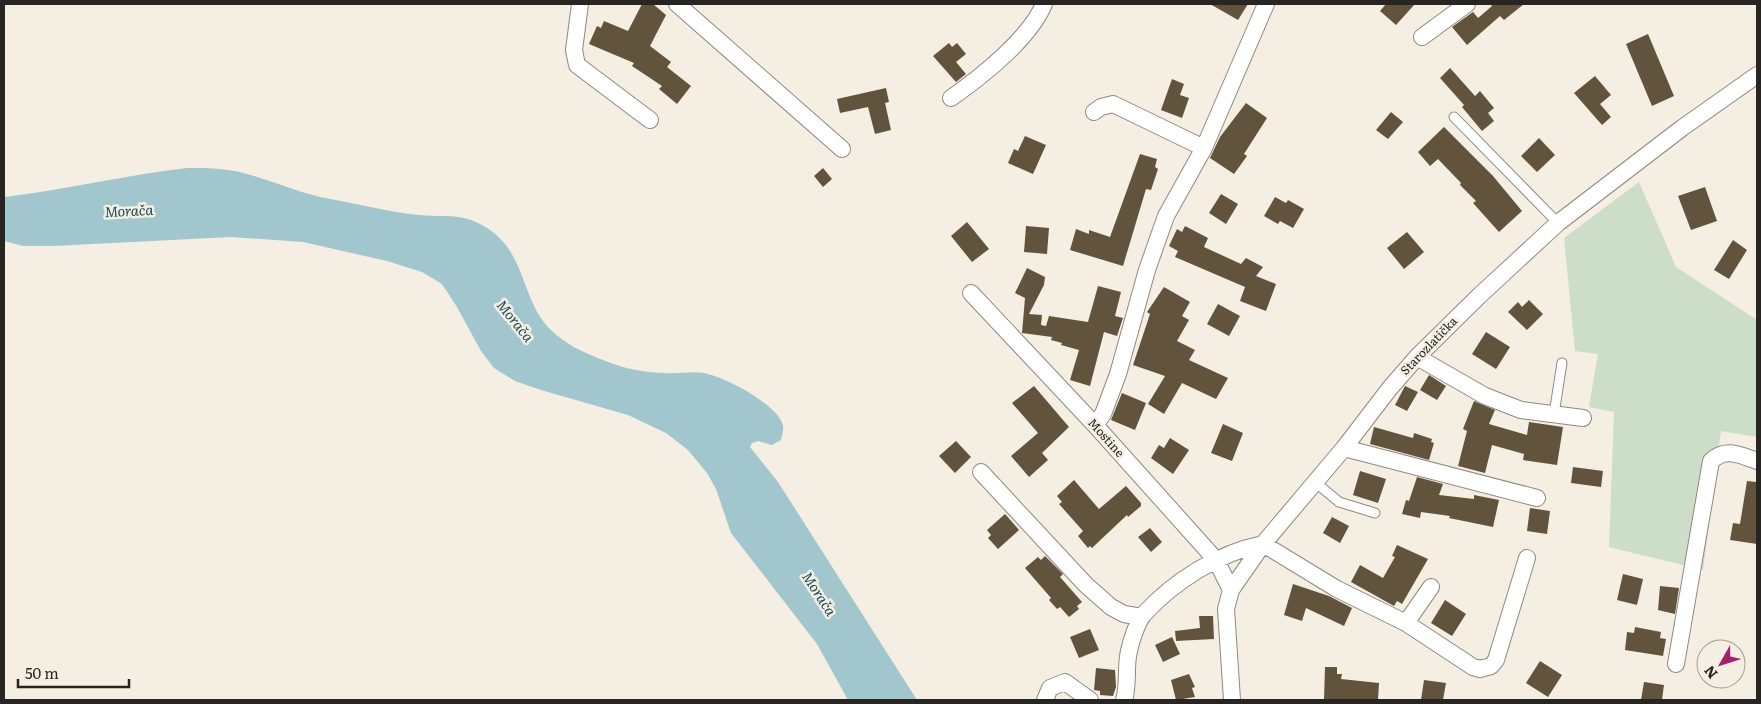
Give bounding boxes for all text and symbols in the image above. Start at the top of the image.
water label: Morača [104,199,154,221]
water label: Morača [493,295,539,346]
street label: Starozlatička [1396,312,1461,379]
street label: Mostine [1084,414,1129,461]
water label: Morača [798,568,842,619]
north arrow [1696,639,1746,689]
scale bar [18,656,129,688]
text: 50 m [25,661,59,684]
text: N [1698,662,1722,684]

